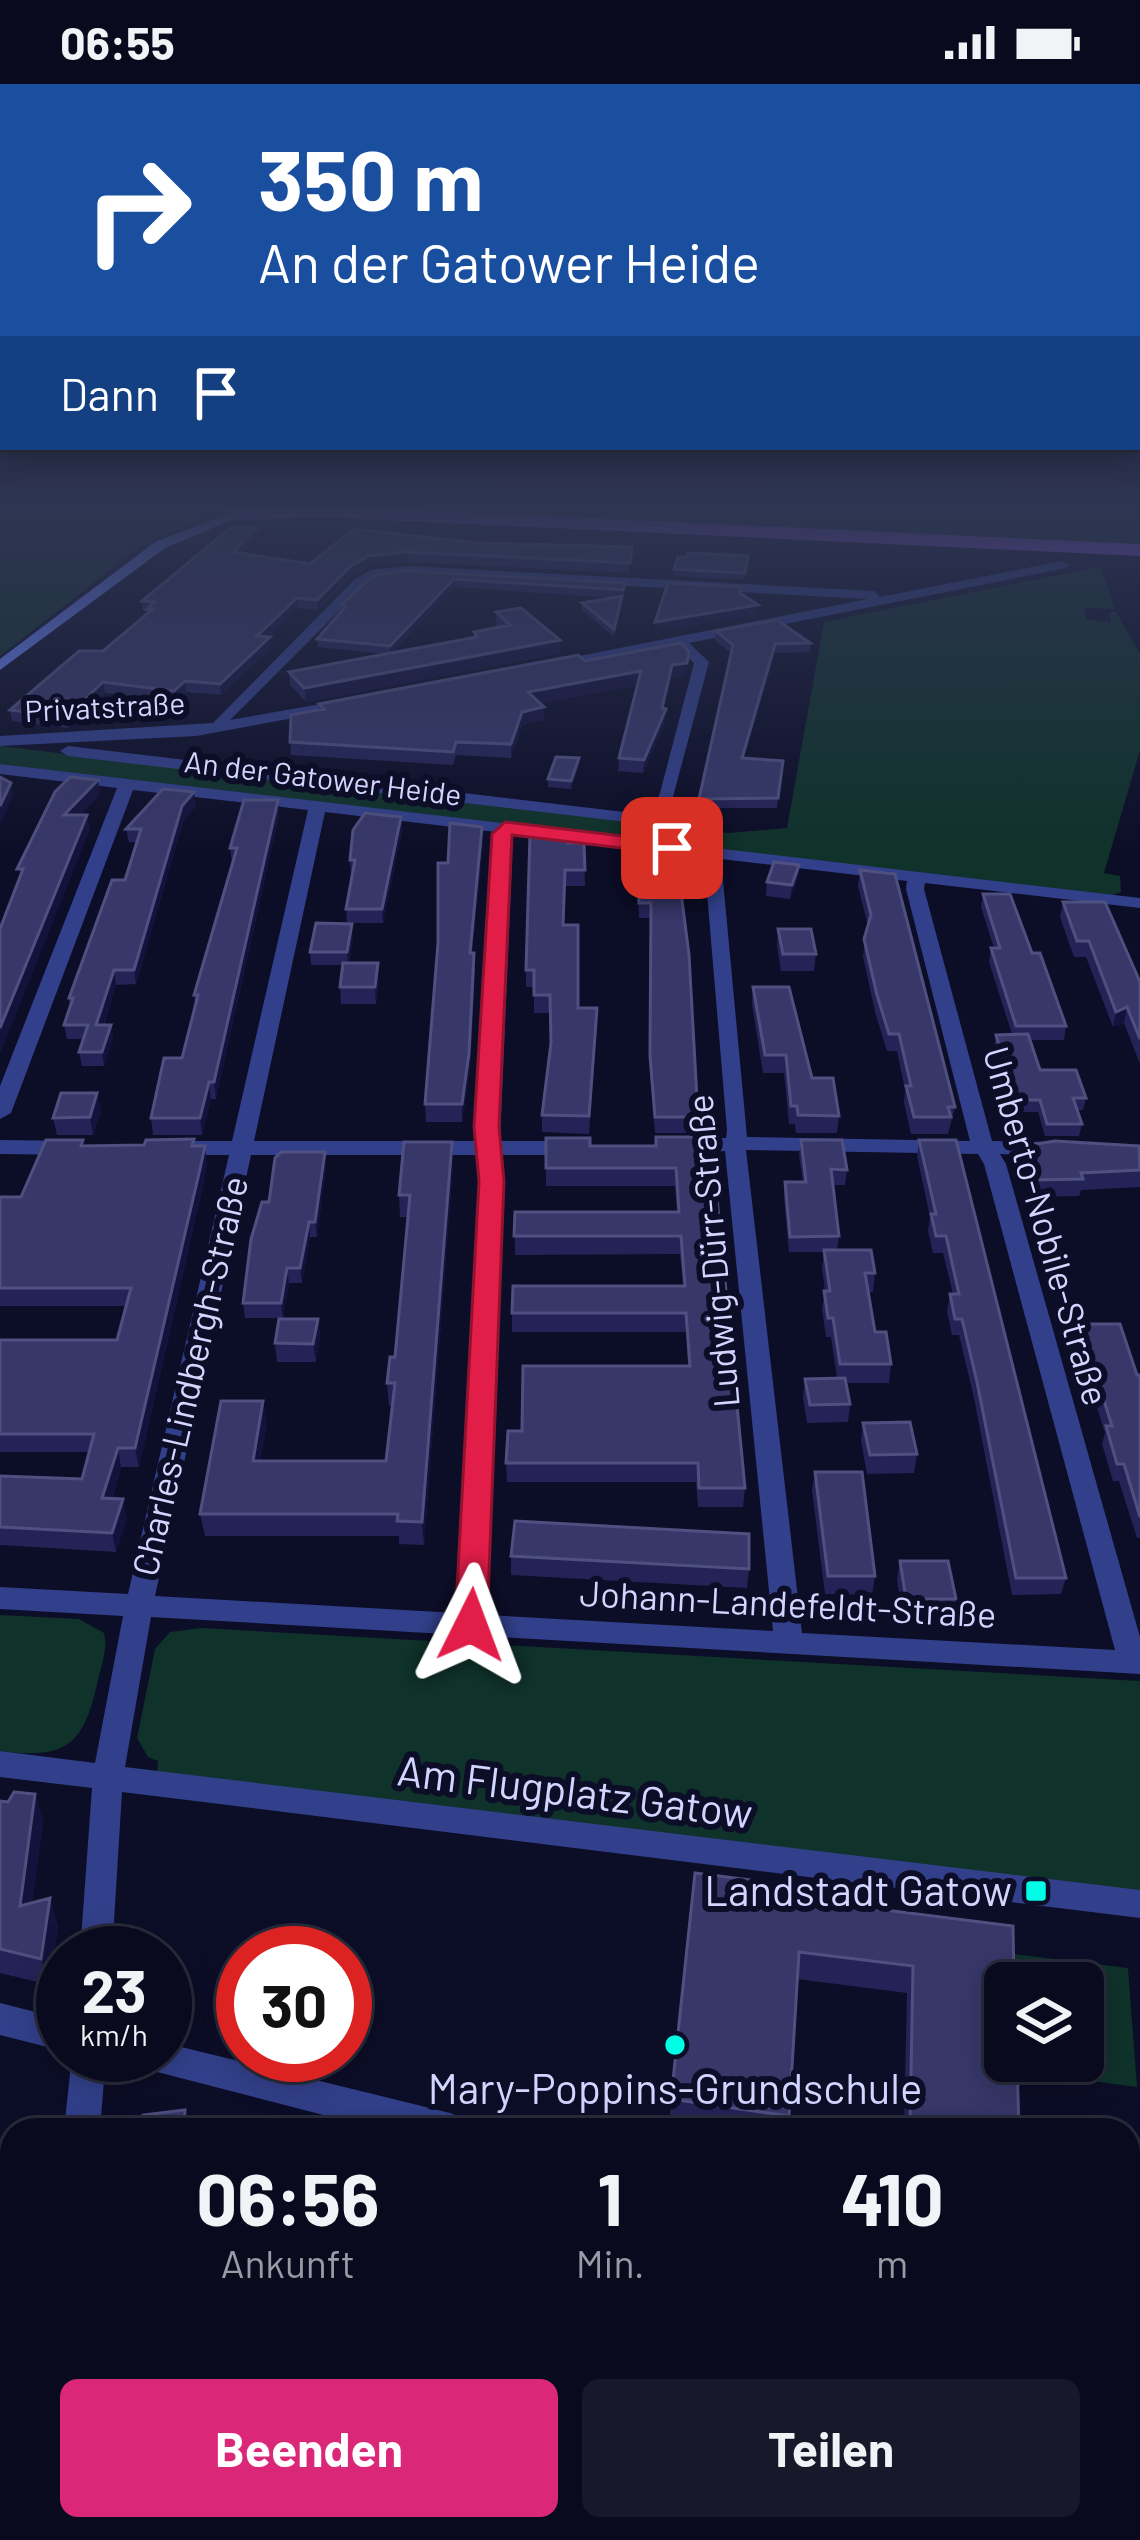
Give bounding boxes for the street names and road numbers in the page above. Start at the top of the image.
street label: Privatstraße [24,684,186,728]
street label: An der Gatower Heide [183,742,464,812]
street label: Umberto-Nobile-Straße [976,1041,1119,1410]
street label: Ludwig-Dürr-Straße [676,1093,747,1409]
street label: Charles-Lindbergh-Straße [122,1172,255,1580]
street label: Johann-Landefeldt-Straße [579,1570,998,1635]
street label: Am Flugplatz Gatow [395,1743,756,1838]

